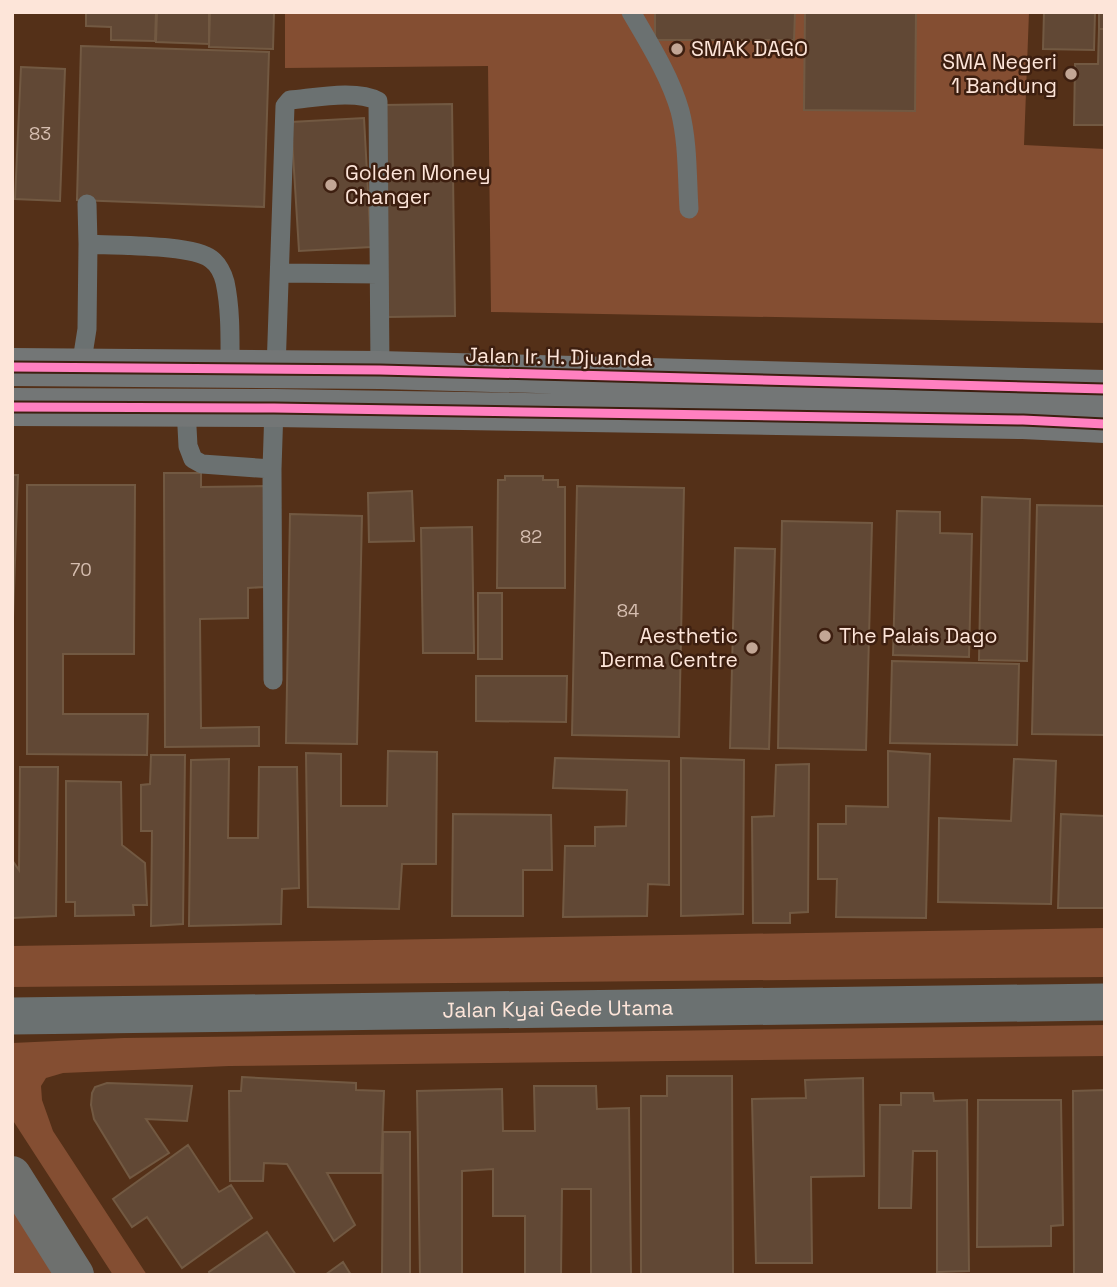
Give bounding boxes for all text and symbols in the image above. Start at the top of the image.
place label: SMAK DAGO [691,35,808,62]
marker: SMAK DAGO [669,41,685,57]
place label: SMA Negeri 1 Bandung [942,48,1057,99]
marker: SMA Negeri 1 Bandung [1063,66,1079,82]
house number: 83 [29,122,51,145]
place label: Golden Money Changer [345,159,491,210]
marker: Golden Money Changer [323,177,339,193]
street label: Jalan Ir. H. Djuanda [465,341,653,372]
house number: 82 [520,525,542,548]
house number: 70 [70,558,92,581]
house number: 84 [617,599,639,622]
place label: Aesthetic Derma Centre [600,622,738,673]
place label: The Palais Dago [839,622,998,649]
marker: The Palais Dago [817,628,833,644]
marker: Aesthetic Derma Centre [744,640,760,656]
street label: Jalan Kyai Gede Utama [442,994,674,1023]

